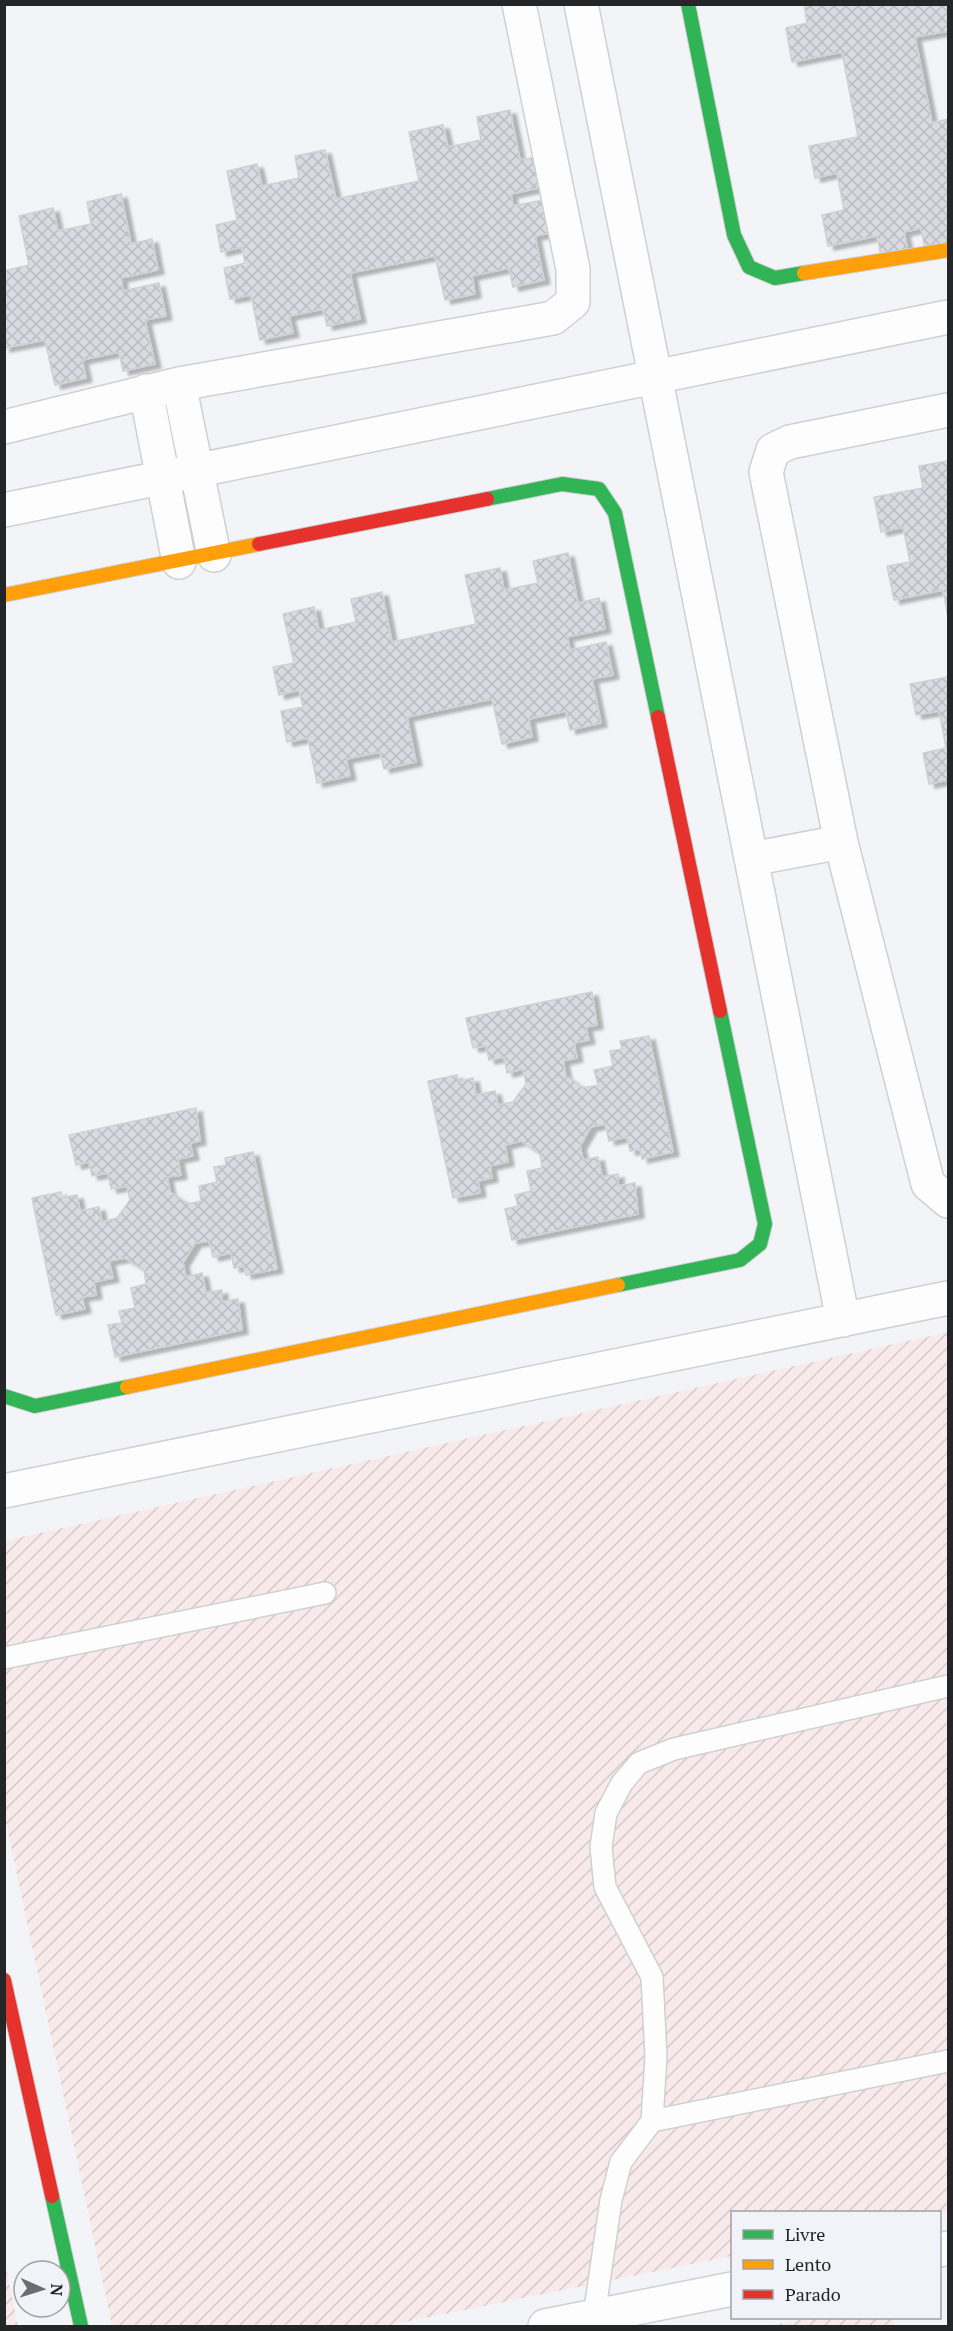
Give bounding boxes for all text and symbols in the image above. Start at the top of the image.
legend [731,2211,941,2319]
text: Livre [785,2222,825,2246]
text: Lento [785,2252,831,2276]
north arrow [12,2259,72,2319]
text: Parado [785,2282,841,2306]
text: N [46,2283,68,2296]

